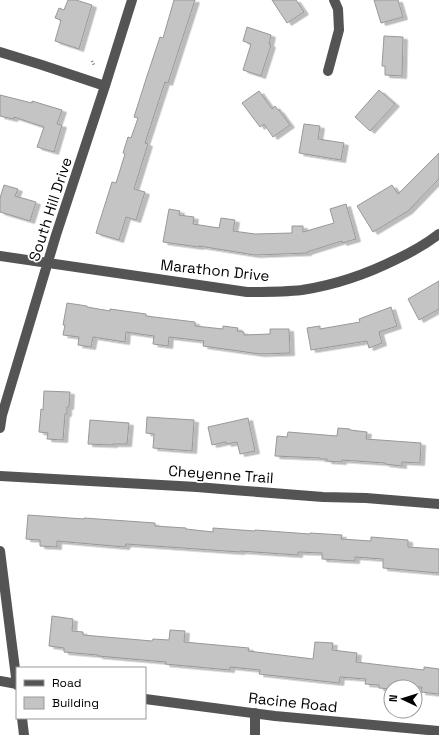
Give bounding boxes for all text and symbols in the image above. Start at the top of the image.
street label: South Hill Drive [24,154,76,263]
street label: Marathon Drive [160,255,271,285]
street label: Cheyenne Trail [168,461,274,487]
legend [16,667,146,719]
text: Road [52,675,81,691]
north arrow [383,679,423,719]
street label: Racine Road [248,688,338,716]
text: N [386,694,400,702]
text: Building [52,695,99,711]

